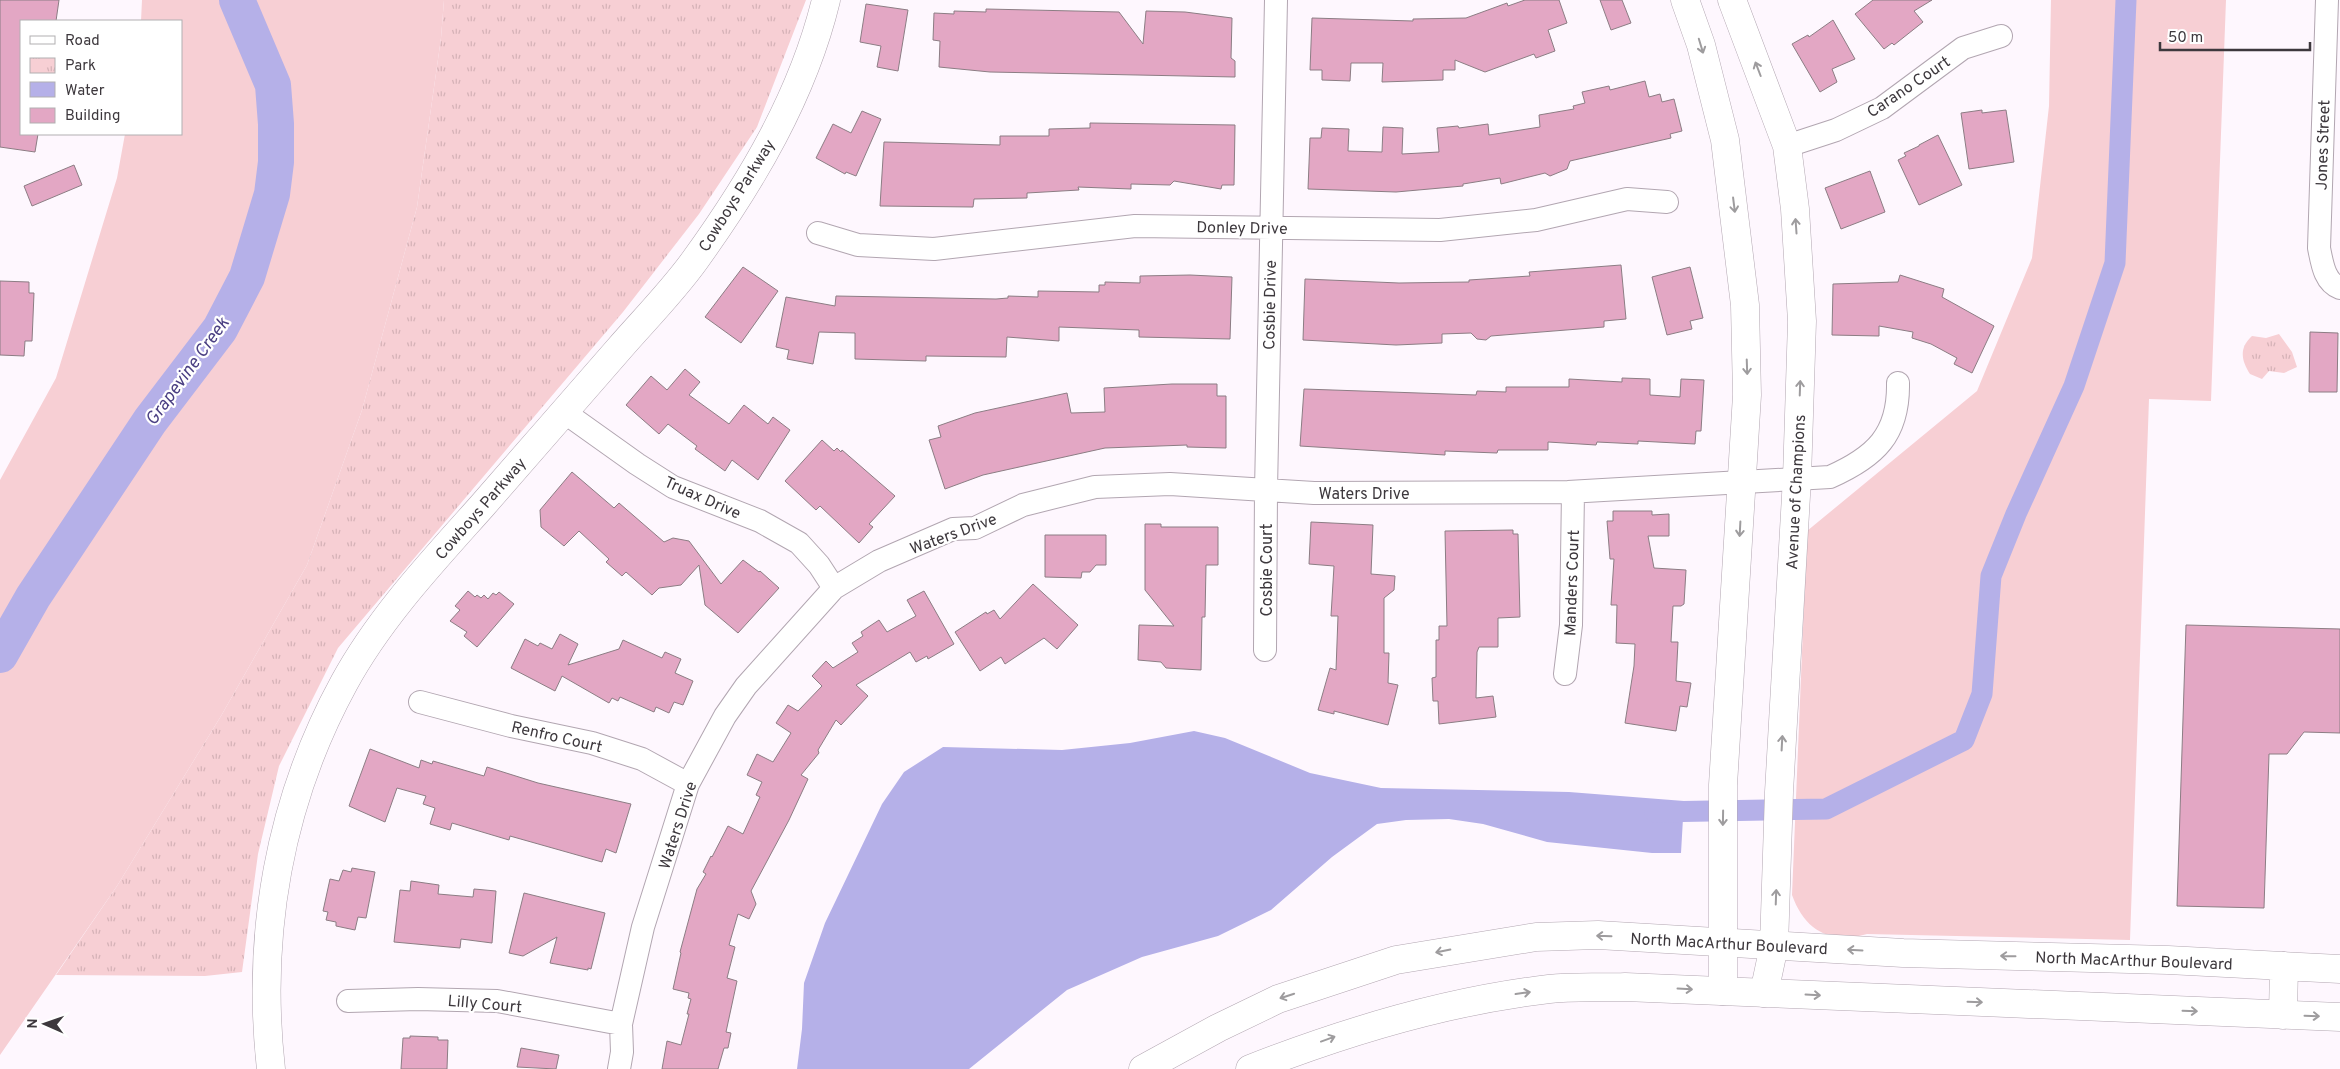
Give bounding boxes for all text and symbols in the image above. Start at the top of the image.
legend [20,20,182,135]
scale bar [2160,20,2310,52]
text: 50 m [2168,29,2203,48]
text: Road [65,32,100,51]
one-way arrow [1696,38,1706,54]
street label: Carano Court [1864,52,1955,123]
text: Park [65,57,96,76]
one-way arrow [1753,62,1762,77]
text: Water [65,82,105,101]
street label: Jones Street [2312,99,2336,191]
text: Building [65,107,120,126]
street label: Cowboys Parkway [695,136,780,256]
one-way arrow [1729,197,1739,213]
street label: Donley Drive [1196,218,1288,240]
one-way arrow [1791,218,1800,234]
street label: Cosbie Drive [1260,260,1282,350]
water label: Grapevine Creek [141,312,236,431]
one-way arrow [1742,358,1751,374]
one-way arrow [1795,381,1805,397]
street label: Avenue of Champions [1783,414,1811,570]
street label: Cowboys Parkway [432,454,531,565]
street label: Truax Drive [661,473,744,525]
street label: Waters Drive [1318,485,1410,505]
street label: Waters Drive [907,510,1000,560]
one-way arrow [1735,521,1744,537]
street label: Cosbie Court [1258,523,1278,617]
street label: Manders Court [1561,530,1585,637]
street label: Renfro Court [509,718,604,758]
one-way arrow [1777,735,1786,751]
street label: Waters Drive [655,779,702,872]
one-way arrow [1718,809,1728,825]
one-way arrow [1771,889,1781,906]
street label: North MacArthur Boulevard [1630,930,1828,960]
one-way arrow [1596,931,1612,940]
one-way arrow [1847,946,1863,955]
one-way arrow [1435,947,1451,957]
street label: North MacArthur Boulevard [2035,949,2233,975]
one-way arrow [2001,951,2017,960]
one-way arrow [1677,985,1693,994]
one-way arrow [1515,988,1531,998]
one-way arrow [1804,991,1820,1000]
street label: Lilly Court [447,992,523,1018]
one-way arrow [1279,992,1295,1002]
one-way arrow [1966,997,1983,1007]
north arrow [20,999,70,1049]
one-way arrow [2182,1006,2198,1015]
one-way arrow [2303,1011,2319,1020]
text: N [25,1018,42,1029]
one-way arrow [1320,1034,1336,1043]

